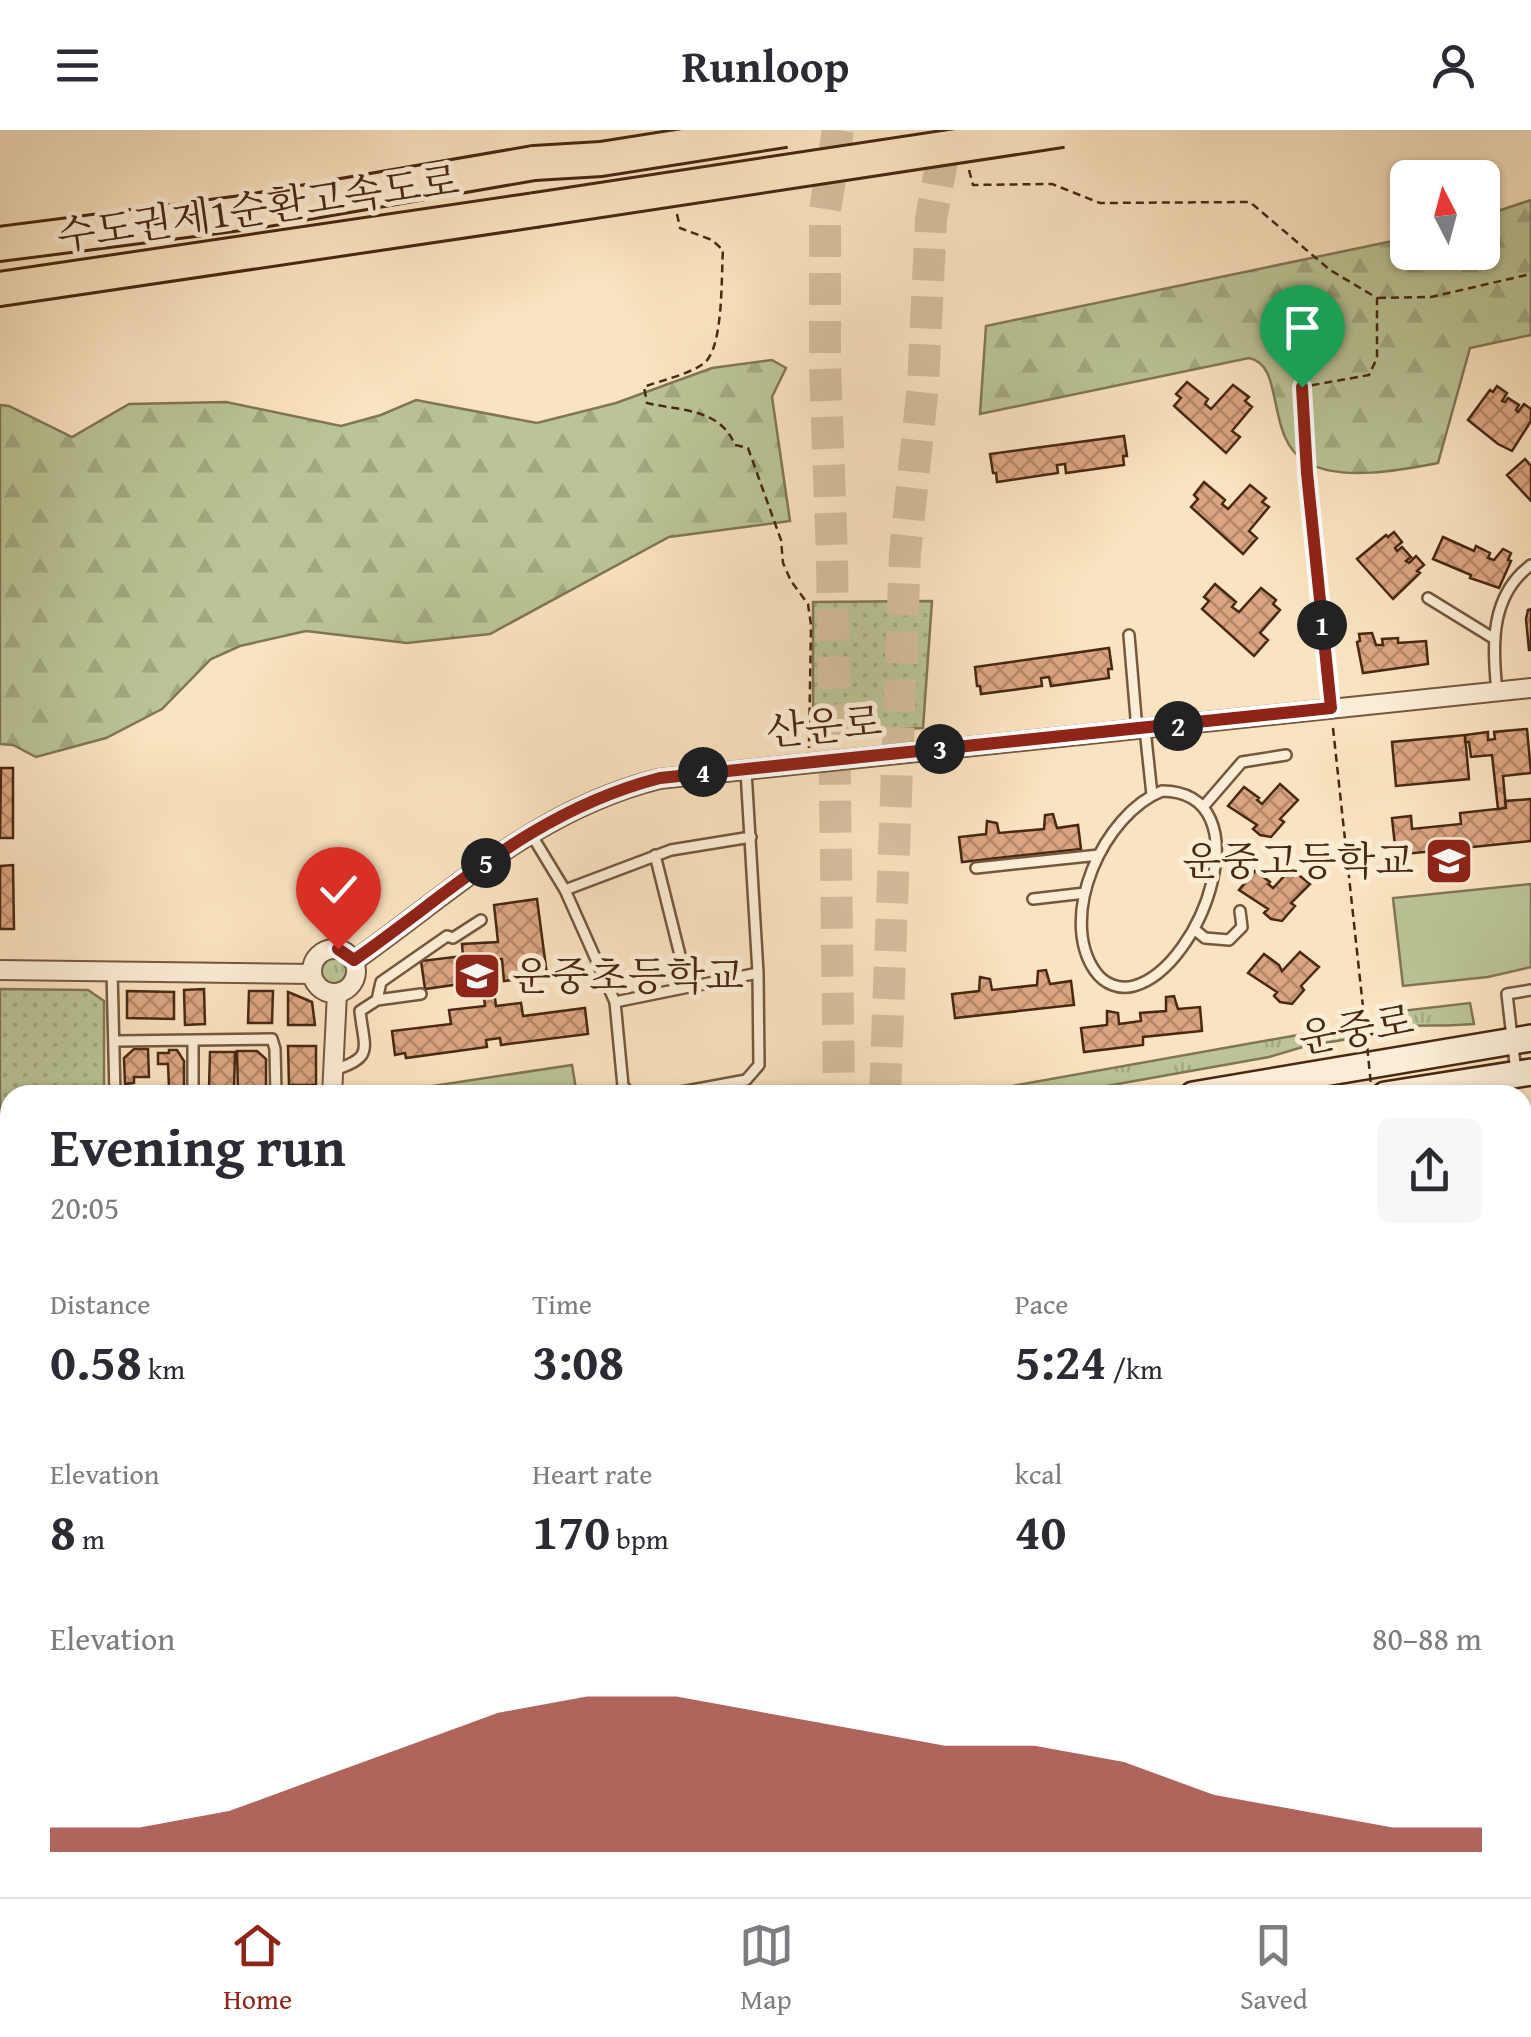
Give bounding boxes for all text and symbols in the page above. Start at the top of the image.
text: Runloop [682,33,849,98]
icon: menu [50,38,105,93]
icon: person [1426,38,1481,93]
street label: 수도권제1순환고속도로 [53,150,463,265]
north arrow [1390,160,1500,270]
map controls [1390,160,1500,270]
pin [1260,285,1345,388]
icon: arrive [1275,300,1330,355]
pin: 1 [1297,600,1347,650]
text: 1 [1315,604,1329,645]
street label: 산운로 [764,691,884,760]
pin: 2 [1153,701,1203,751]
text: 2 [1171,705,1185,746]
pin: 3 [915,724,965,774]
text: 3 [933,728,947,769]
pin: 4 [678,747,728,797]
text: 4 [696,751,710,792]
place label: 운중고등학교 [1182,831,1414,890]
school or university icon: 운중고등학교 [1423,835,1475,887]
pin: 5 [461,838,511,888]
text: 5 [479,842,493,883]
pin [296,847,381,950]
icon: check [311,862,366,917]
place label: 운중초등학교 [512,946,744,1005]
school or university icon: 운중초등학교 [451,950,503,1002]
street label: 운중로 [1294,989,1418,1068]
text: Evening run [50,1106,346,1186]
button: share [1377,1118,1482,1223]
text: 20:05 [50,1184,119,1231]
text: Distance [50,1283,150,1324]
text: Time [532,1283,592,1324]
text: Pace [1015,1283,1069,1324]
text: 0.58 [50,1324,142,1397]
text: 3:08 [532,1324,624,1397]
text: 5:24 [1015,1324,1107,1397]
text: km [142,1348,185,1389]
text: /km [1107,1348,1163,1389]
text: Elevation [50,1453,160,1494]
text: Heart rate [532,1453,652,1494]
text: kcal [1015,1453,1062,1494]
text: 8 [50,1494,76,1567]
text: 170 [532,1494,610,1567]
text: 40 [1015,1494,1066,1567]
text: m [76,1518,105,1559]
text: bpm [610,1518,669,1559]
text: Elevation [50,1615,175,1662]
text: 80–88 m [1372,1615,1482,1662]
tab: Home [223,1918,292,2019]
tab: Map [739,1918,794,2019]
tab: Saved [1240,1918,1308,2019]

